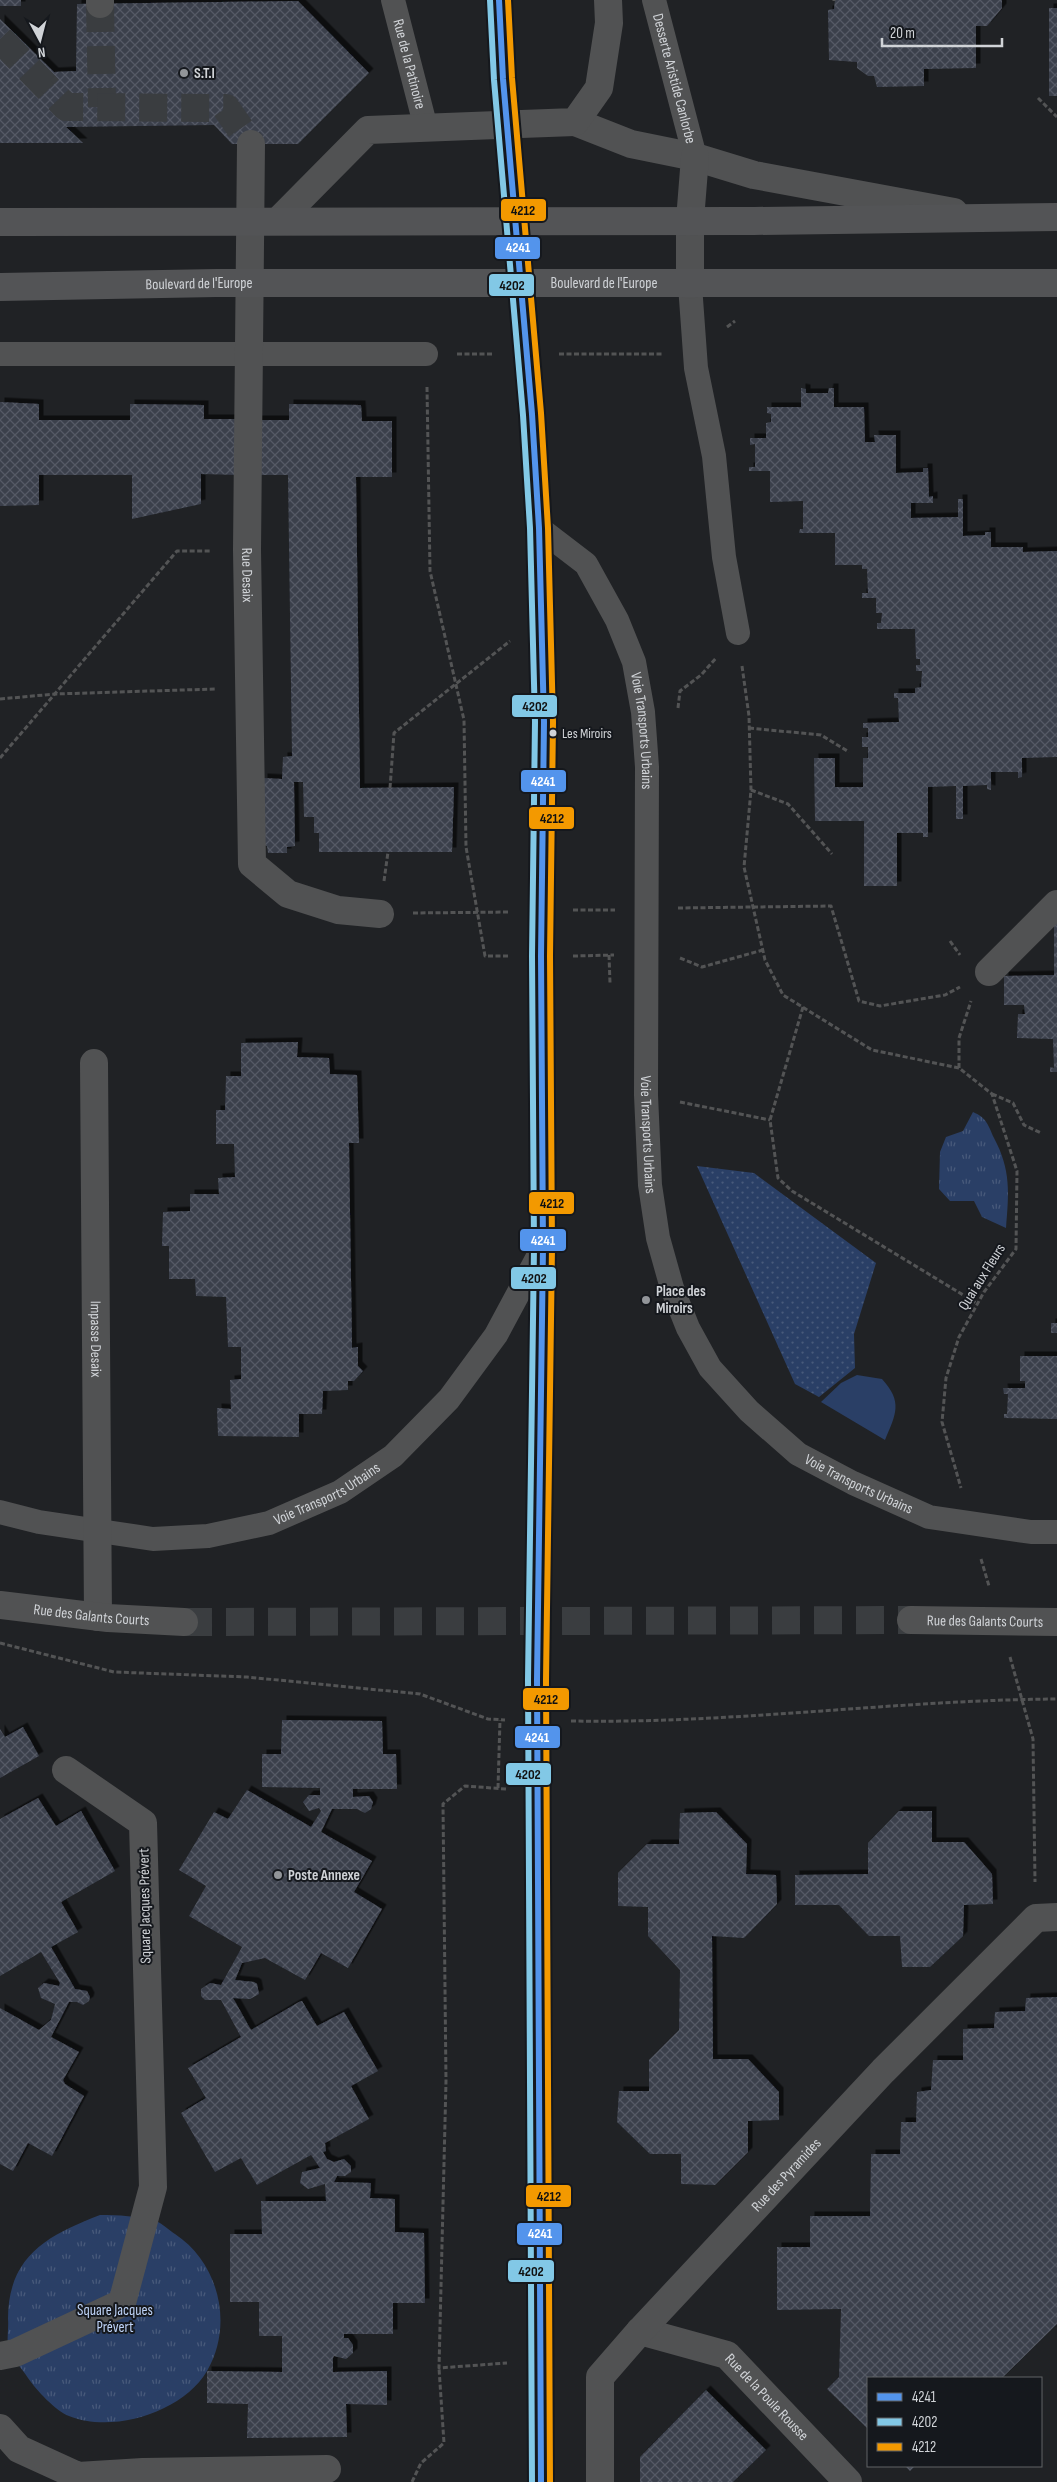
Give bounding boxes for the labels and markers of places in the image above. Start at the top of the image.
place label: S.T.I [194,64,215,83]
marker: S.T.I [178,67,190,79]
place label: Les Miroirs [562,725,612,742]
marker: Les Miroirs [548,728,558,738]
place label: Place des Miroirs [656,1282,706,1318]
marker: Place des Miroirs [640,1294,652,1306]
place label: Poste Annexe [288,1866,360,1885]
marker: Poste Annexe [272,1869,284,1881]

